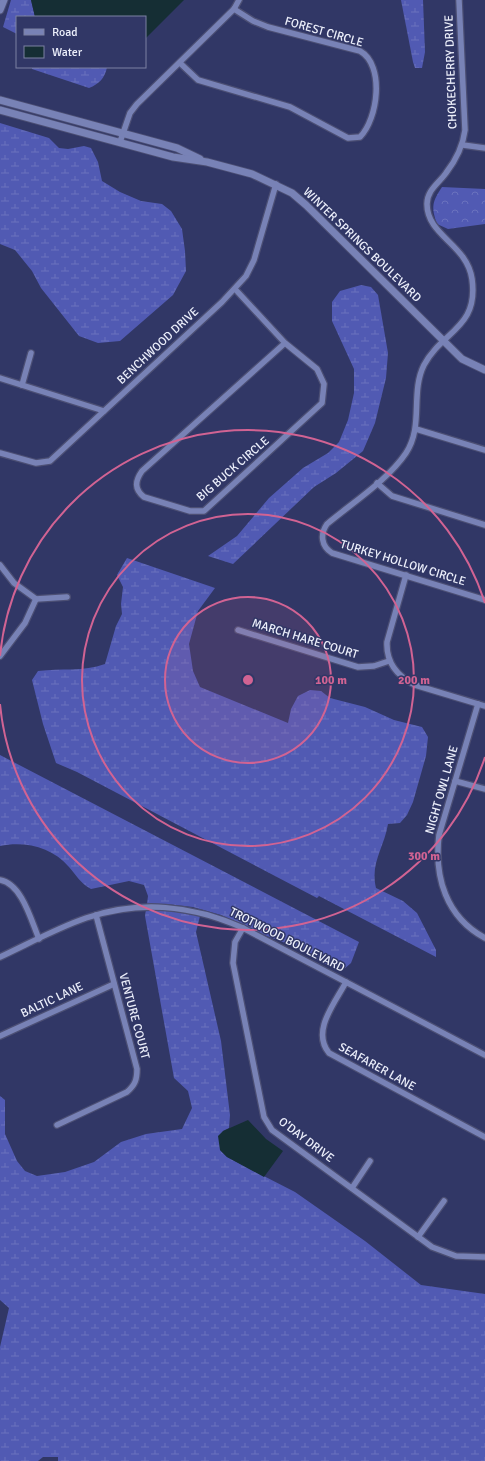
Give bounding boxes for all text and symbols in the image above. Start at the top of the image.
street label: FOREST CIRCLE [283,14,365,50]
street label: CHOKECHERRY DRIVE [442,14,460,129]
legend [16,16,146,68]
text: Road [52,25,78,40]
text: Water [52,45,83,60]
street label: WINTER SPRINGS BOULEVARD [300,185,424,306]
street label: BENCHWOOD DRIVE [114,304,202,388]
street label: BIG BUCK CIRCLE [194,433,273,505]
street label: TURKEY HOLLOW CIRCLE [338,537,468,589]
street label: MARCH HARE COURT [250,616,360,662]
centre of rings [241,673,255,687]
text: 100 m [315,673,347,688]
text: 200 m [398,673,430,688]
street label: NIGHT OWL LANE [422,744,462,836]
text: 300 m [408,849,440,864]
street label: TROTWOOD BOULEVARD [227,904,347,976]
street label: VENTURE COURT [115,971,153,1061]
street label: BALTIC LANE [18,979,86,1021]
street label: SEAFARER LANE [336,1040,418,1094]
street label: O'DAY DRIVE [275,1114,337,1166]

